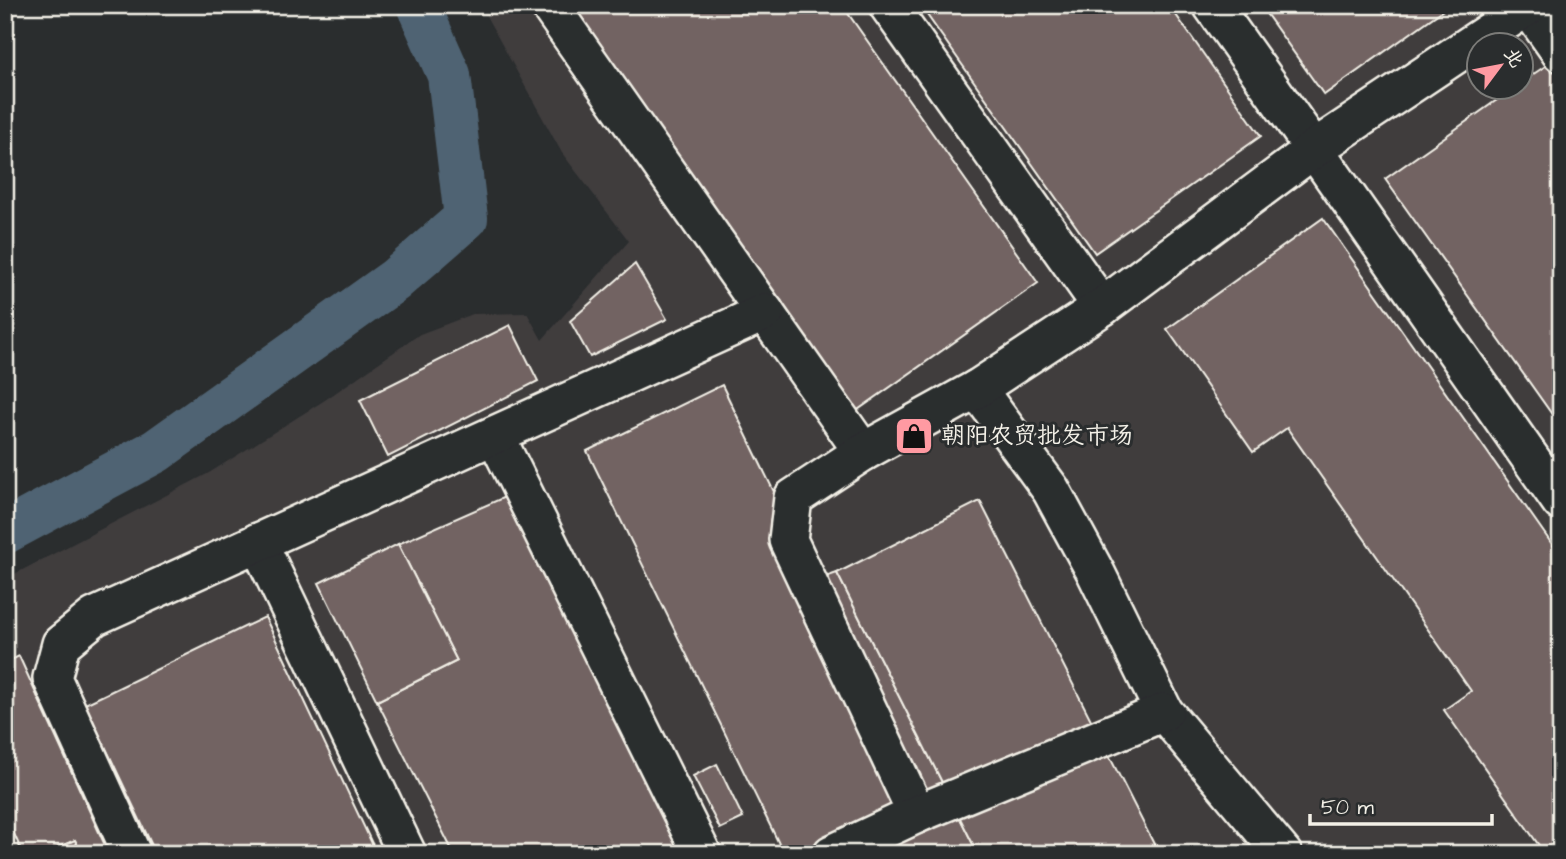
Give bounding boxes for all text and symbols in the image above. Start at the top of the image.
north arrow [1464,32,1534,102]
text: 北 [1497,43,1530,73]
shop icon: 朝阳农贸批发市场 [893,415,935,457]
place label: 朝阳农贸批发市场 [941,419,1133,453]
scale bar [1310,782,1492,826]
text: 50 m [1321,793,1375,822]

